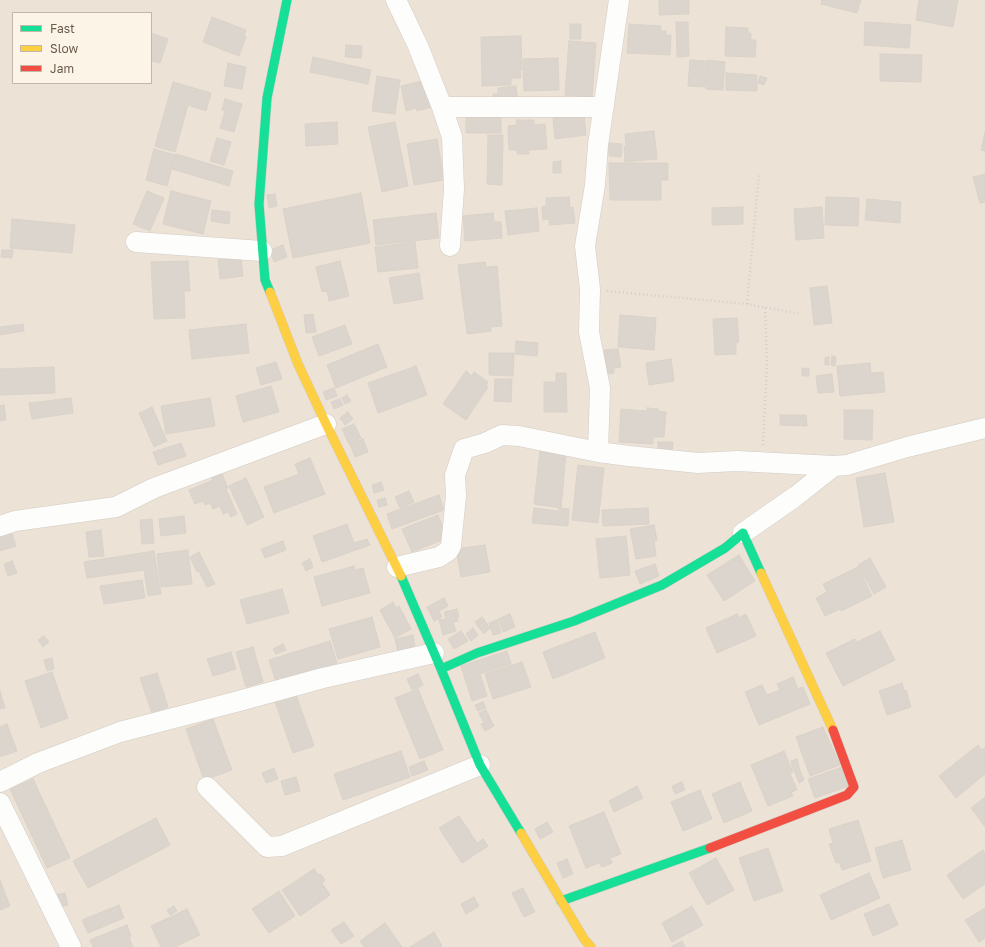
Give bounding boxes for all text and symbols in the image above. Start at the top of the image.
legend [12,12,152,84]
text: Fast [50,21,75,36]
text: Slow [50,41,78,56]
text: Jam [50,61,74,76]

